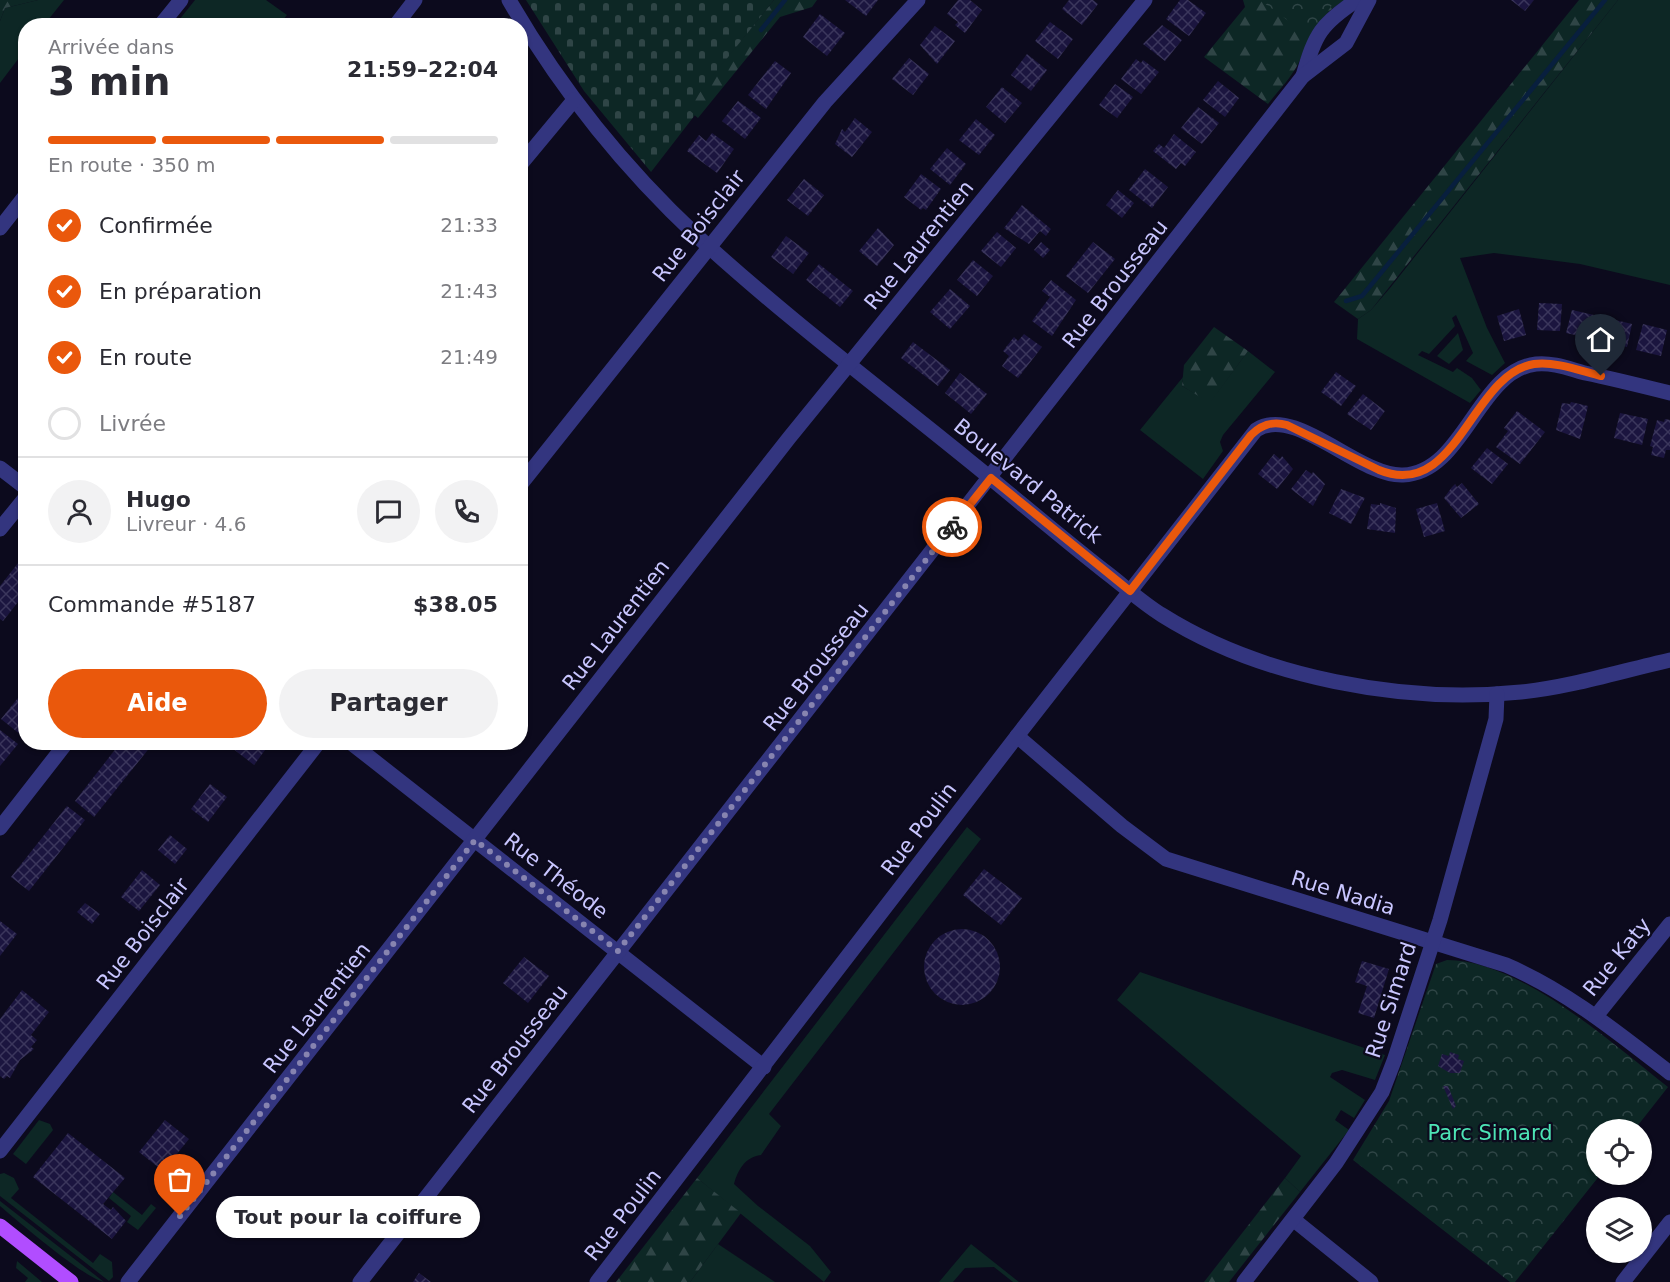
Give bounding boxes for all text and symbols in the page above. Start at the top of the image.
text: Arrivée dans [48,35,174,59]
text: 21:59–22:04 [347,57,498,82]
text: 3 min [48,59,170,104]
text: En route · 350 m [48,153,216,177]
street label: Rue Boisclair [648,165,750,287]
street label: Rue Laurentien [860,176,978,314]
icon: check [48,209,81,242]
text: Confirmée [99,213,213,238]
text: 21:33 [440,213,498,237]
street label: Rue Brousseau [1057,215,1173,353]
icon: check [48,275,81,308]
text: En préparation [99,279,262,304]
text: 21:43 [440,279,498,303]
pin [1575,314,1626,376]
icon: home [1584,323,1617,356]
icon: check [48,341,81,374]
text: En route [99,345,192,370]
text: 21:49 [440,345,498,369]
text: Livrée [99,411,166,436]
street label: Boulevard Patrick [949,414,1108,549]
button: person [48,480,111,543]
button: chat [357,480,420,543]
button: phone [435,480,498,543]
text: Hugo [126,487,191,512]
courier [922,497,982,557]
icon: bike [936,511,969,544]
text: Livreur · 4.6 [126,512,246,536]
street label: Rue Laurentien [558,555,674,695]
text: Commande #5187 [48,592,256,617]
text: $38.05 [413,592,498,617]
street label: Rue Brousseau [758,598,874,736]
button: Aide [48,669,267,738]
button: Partager [279,669,498,738]
street label: Rue Poulin [876,778,962,880]
street label: Rue Théode [499,828,613,924]
street label: Rue Nadia [1288,866,1398,920]
street label: Rue Boisclair [92,873,194,995]
street label: Rue Katy [1578,913,1656,1001]
street label: Rue Laurentien [259,938,375,1078]
street label: Rue Simard [1361,939,1421,1061]
street label: Rue Brousseau [457,980,573,1118]
map controls [1586,1119,1652,1263]
button: locate [1586,1119,1652,1185]
park label: Parc Simard [1427,1121,1553,1145]
pin [154,1154,205,1216]
icon: bag [163,1163,196,1196]
street label: Rue Poulin [580,1164,666,1266]
callout: Tout pour la coiffure [216,1195,480,1237]
button: layers [1586,1197,1652,1263]
text: Tout pour la coiffure [234,1205,462,1229]

